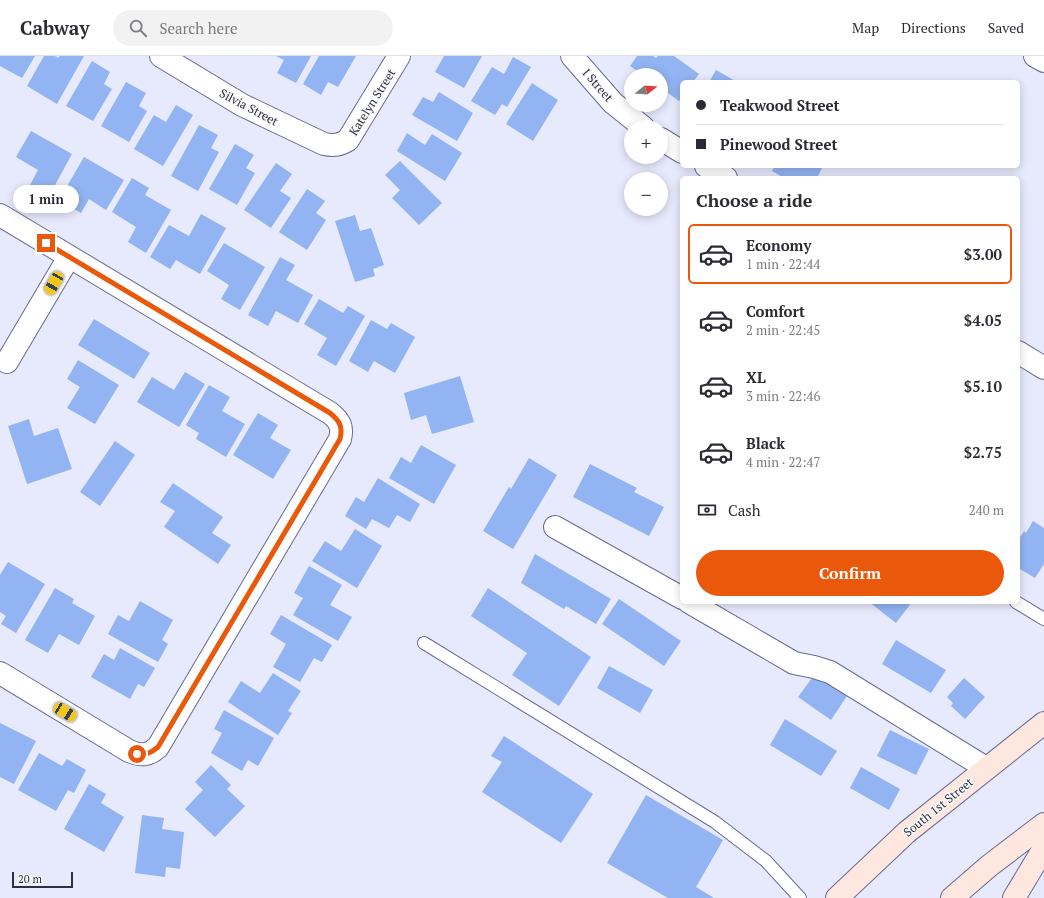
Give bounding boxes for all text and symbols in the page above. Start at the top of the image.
search box [113,10,393,46]
text: Cabway [20,15,89,40]
icon: search [127,17,149,39]
text: Search here [159,18,237,38]
text: Map [852,18,879,37]
text: Directions [901,18,966,37]
text: Saved [988,18,1024,37]
street label: Katelyn Street [345,65,399,138]
street label: I Street [579,65,617,105]
north arrow [624,68,668,112]
map controls [624,68,668,216]
street label: Silvia Street [217,85,281,129]
text: Teakwood Street [720,95,840,115]
button: + [624,120,668,164]
text: Pinewood Street [720,134,837,154]
button: − [624,172,668,216]
callout: 1 min [13,185,79,213]
text: Choose a ride [696,188,812,212]
text: 1 min [28,190,64,208]
route end [37,234,55,252]
text: Economy [746,235,811,255]
icon: car [698,236,734,272]
text: $3.00 [964,244,1002,264]
text: 1 min · 22:44 [746,255,820,273]
car [43,270,65,296]
text: Comfort [746,301,805,321]
icon: car [698,302,734,338]
text: $4.05 [964,310,1002,330]
text: 2 min · 22:45 [746,321,820,339]
text: XL [746,367,766,387]
icon: car [698,368,734,404]
text: $5.10 [964,376,1002,396]
text: 3 min · 22:46 [746,387,820,405]
text: Black [746,433,785,453]
icon: car [698,434,734,470]
text: $2.75 [964,442,1002,462]
text: 4 min · 22:47 [746,453,820,471]
icon: cash [696,499,718,521]
text: Cash [728,500,761,520]
text: 240 m [969,501,1004,519]
button: Confirm [696,550,1004,596]
car [52,701,78,723]
route start [128,745,146,763]
street label: South 1st Street [900,774,976,840]
scale bar [12,870,73,889]
text: 20 m [18,872,42,886]

